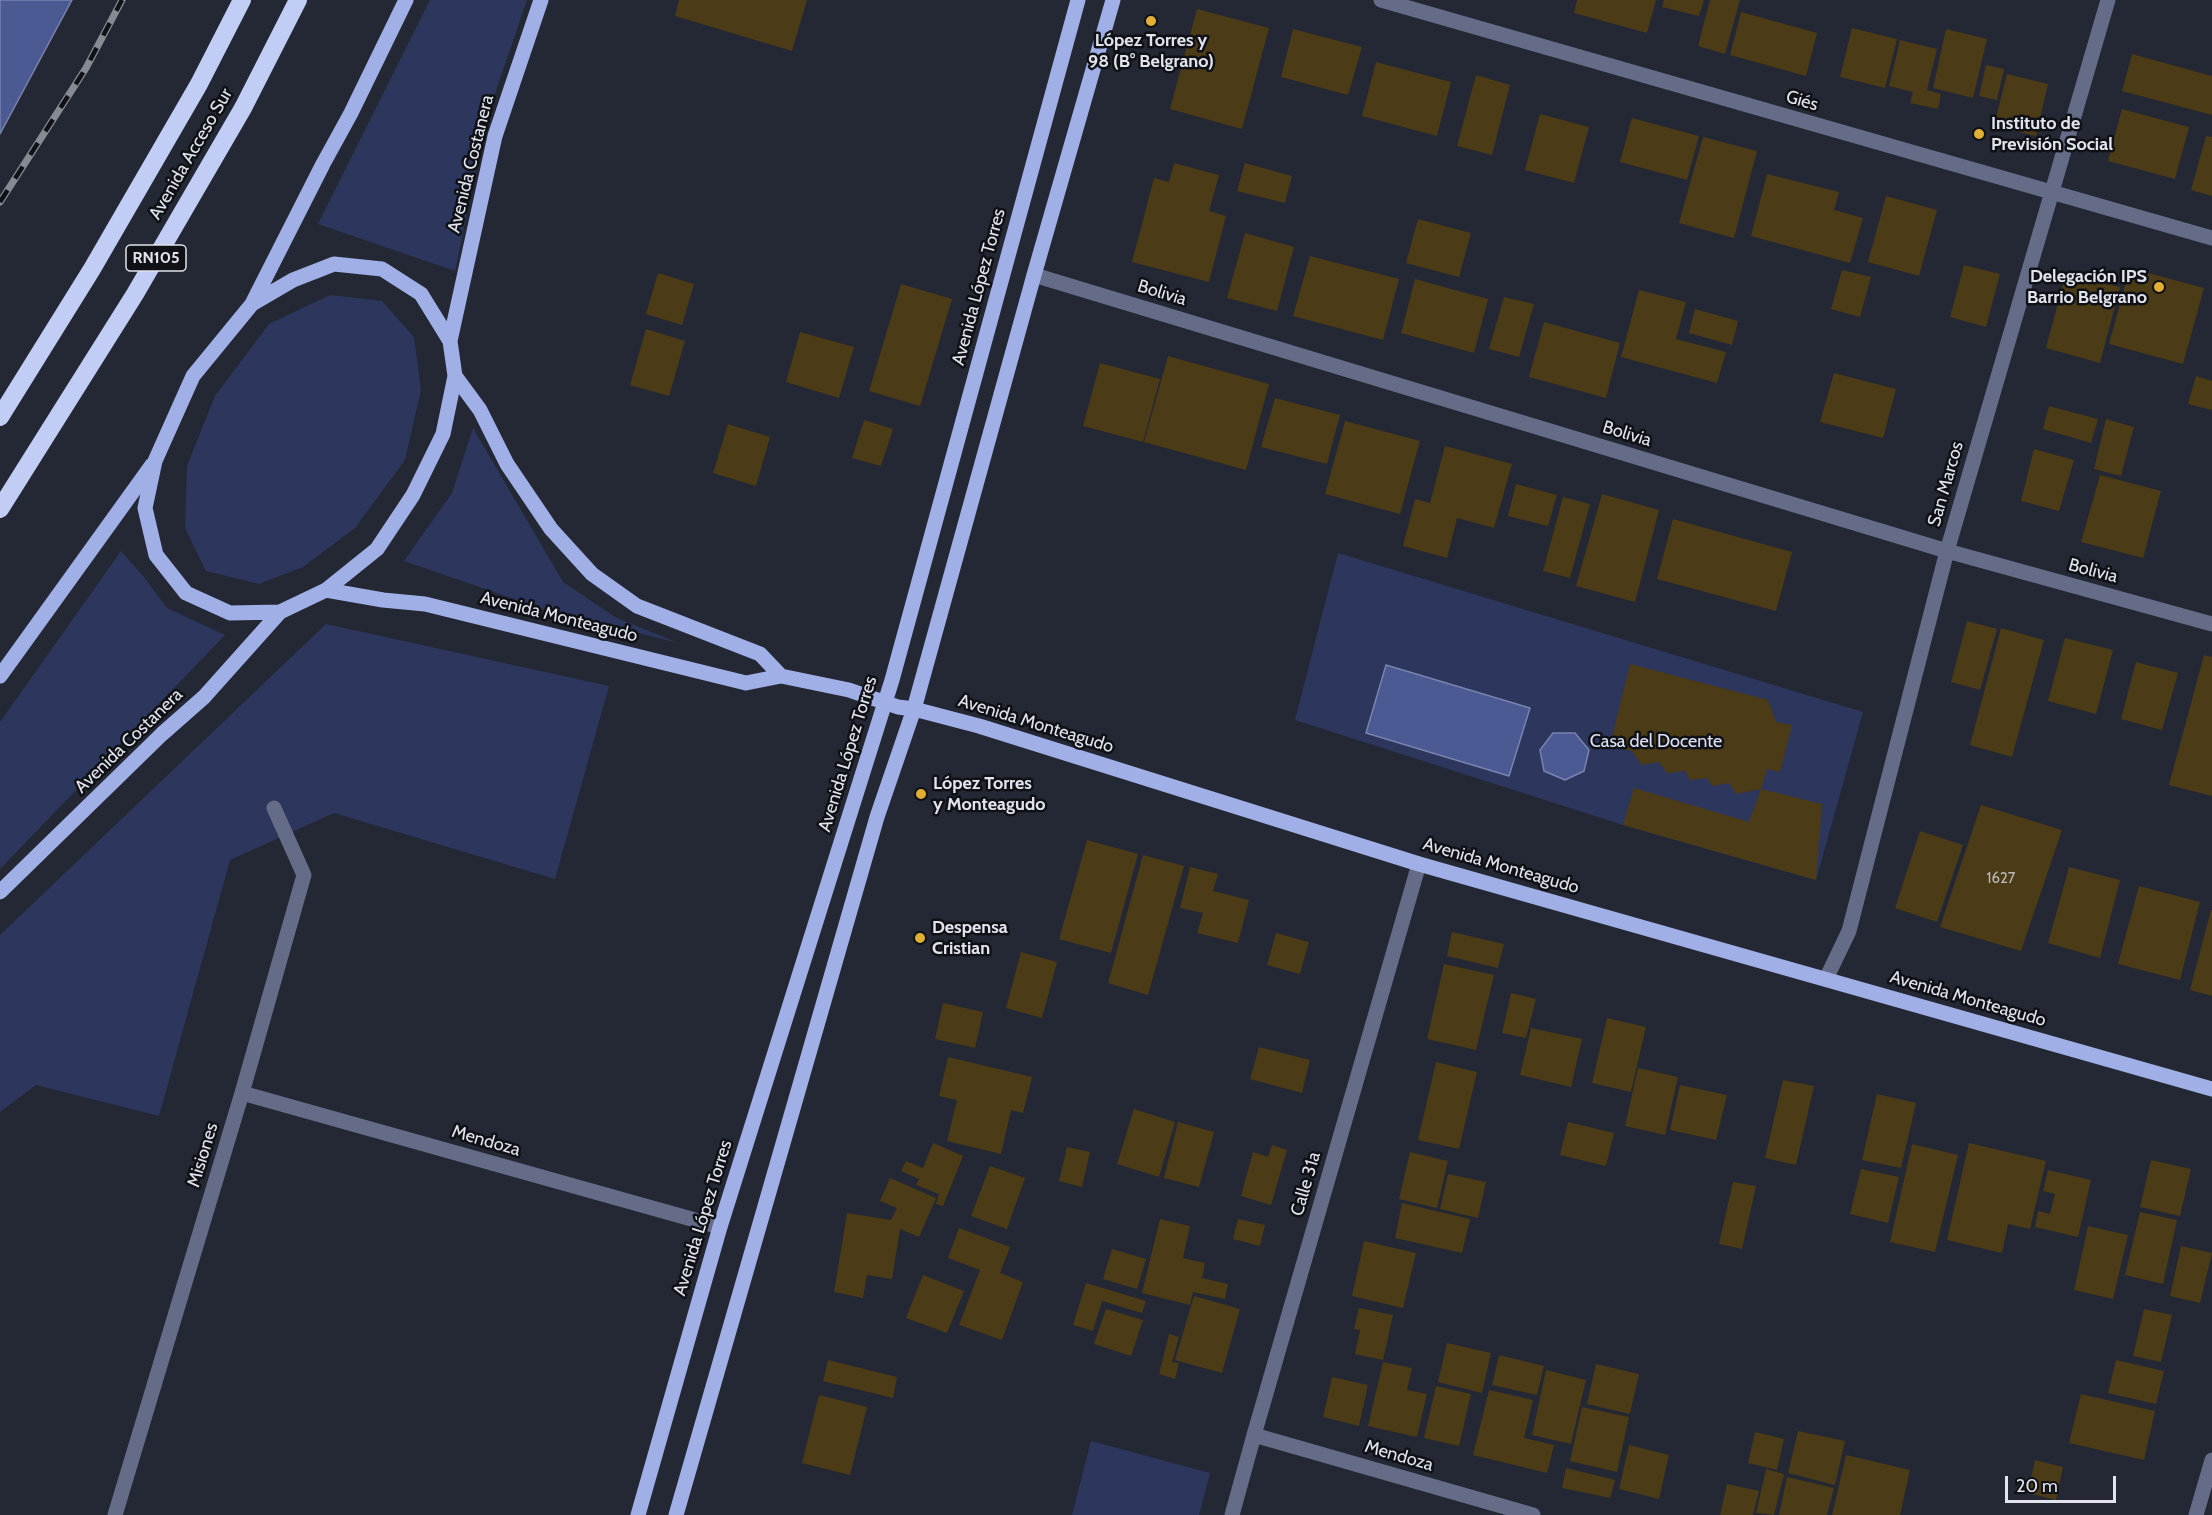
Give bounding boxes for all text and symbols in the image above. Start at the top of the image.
marker: López Torres y 98 (B° Belgrano) [1144,14,1158,28]
place label: López Torres y 98 (B° Belgrano) [1088,30,1214,72]
street label: Avenida Acceso Sur [145,84,237,224]
street label: Giés [1783,86,1821,116]
street label: Avenida Costanera [443,93,499,235]
place label: Instituto de Previsión Social [1991,113,2113,156]
marker: Instituto de Previsión Social [1972,127,1986,141]
street label: Avenida López Torres [948,206,1010,368]
road number: RN105 [126,245,186,271]
place label: Delegación IPS Barrio Belgrano [2027,266,2147,308]
street label: Bolivia [1135,275,1189,311]
marker: Delegación IPS Barrio Belgrano [2152,280,2166,294]
street label: Bolivia [1600,416,1654,452]
street label: San Marcos [1924,439,1968,529]
street label: Bolivia [2066,554,2120,588]
street label: Avenida Monteagudo [478,587,640,647]
street label: Avenida López Torres [814,674,882,834]
street label: Avenida Costanera [71,684,187,798]
street label: Avenida Monteagudo [956,690,1116,758]
park label: Casa del Docente [1590,731,1722,753]
place label: López Torres y Monteagudo [933,773,1045,816]
marker: López Torres y Monteagudo [914,787,928,801]
street label: Avenida Monteagudo [1421,833,1581,899]
house number: 1627 [1987,870,2015,888]
place label: Despensa Cristian [932,917,1008,960]
marker: Despensa Cristian [913,931,927,945]
street label: Avenida Monteagudo [1888,966,2048,1032]
street label: Misiones [183,1120,223,1190]
street label: Mendoza [449,1121,523,1161]
street label: Avenida López Torres [669,1138,737,1298]
street label: Calle 31a [1287,1149,1325,1219]
street label: Mendoza [1362,1436,1436,1476]
scale bar [2008,1464,2119,1502]
text: 20 m [2016,1475,2058,1497]

